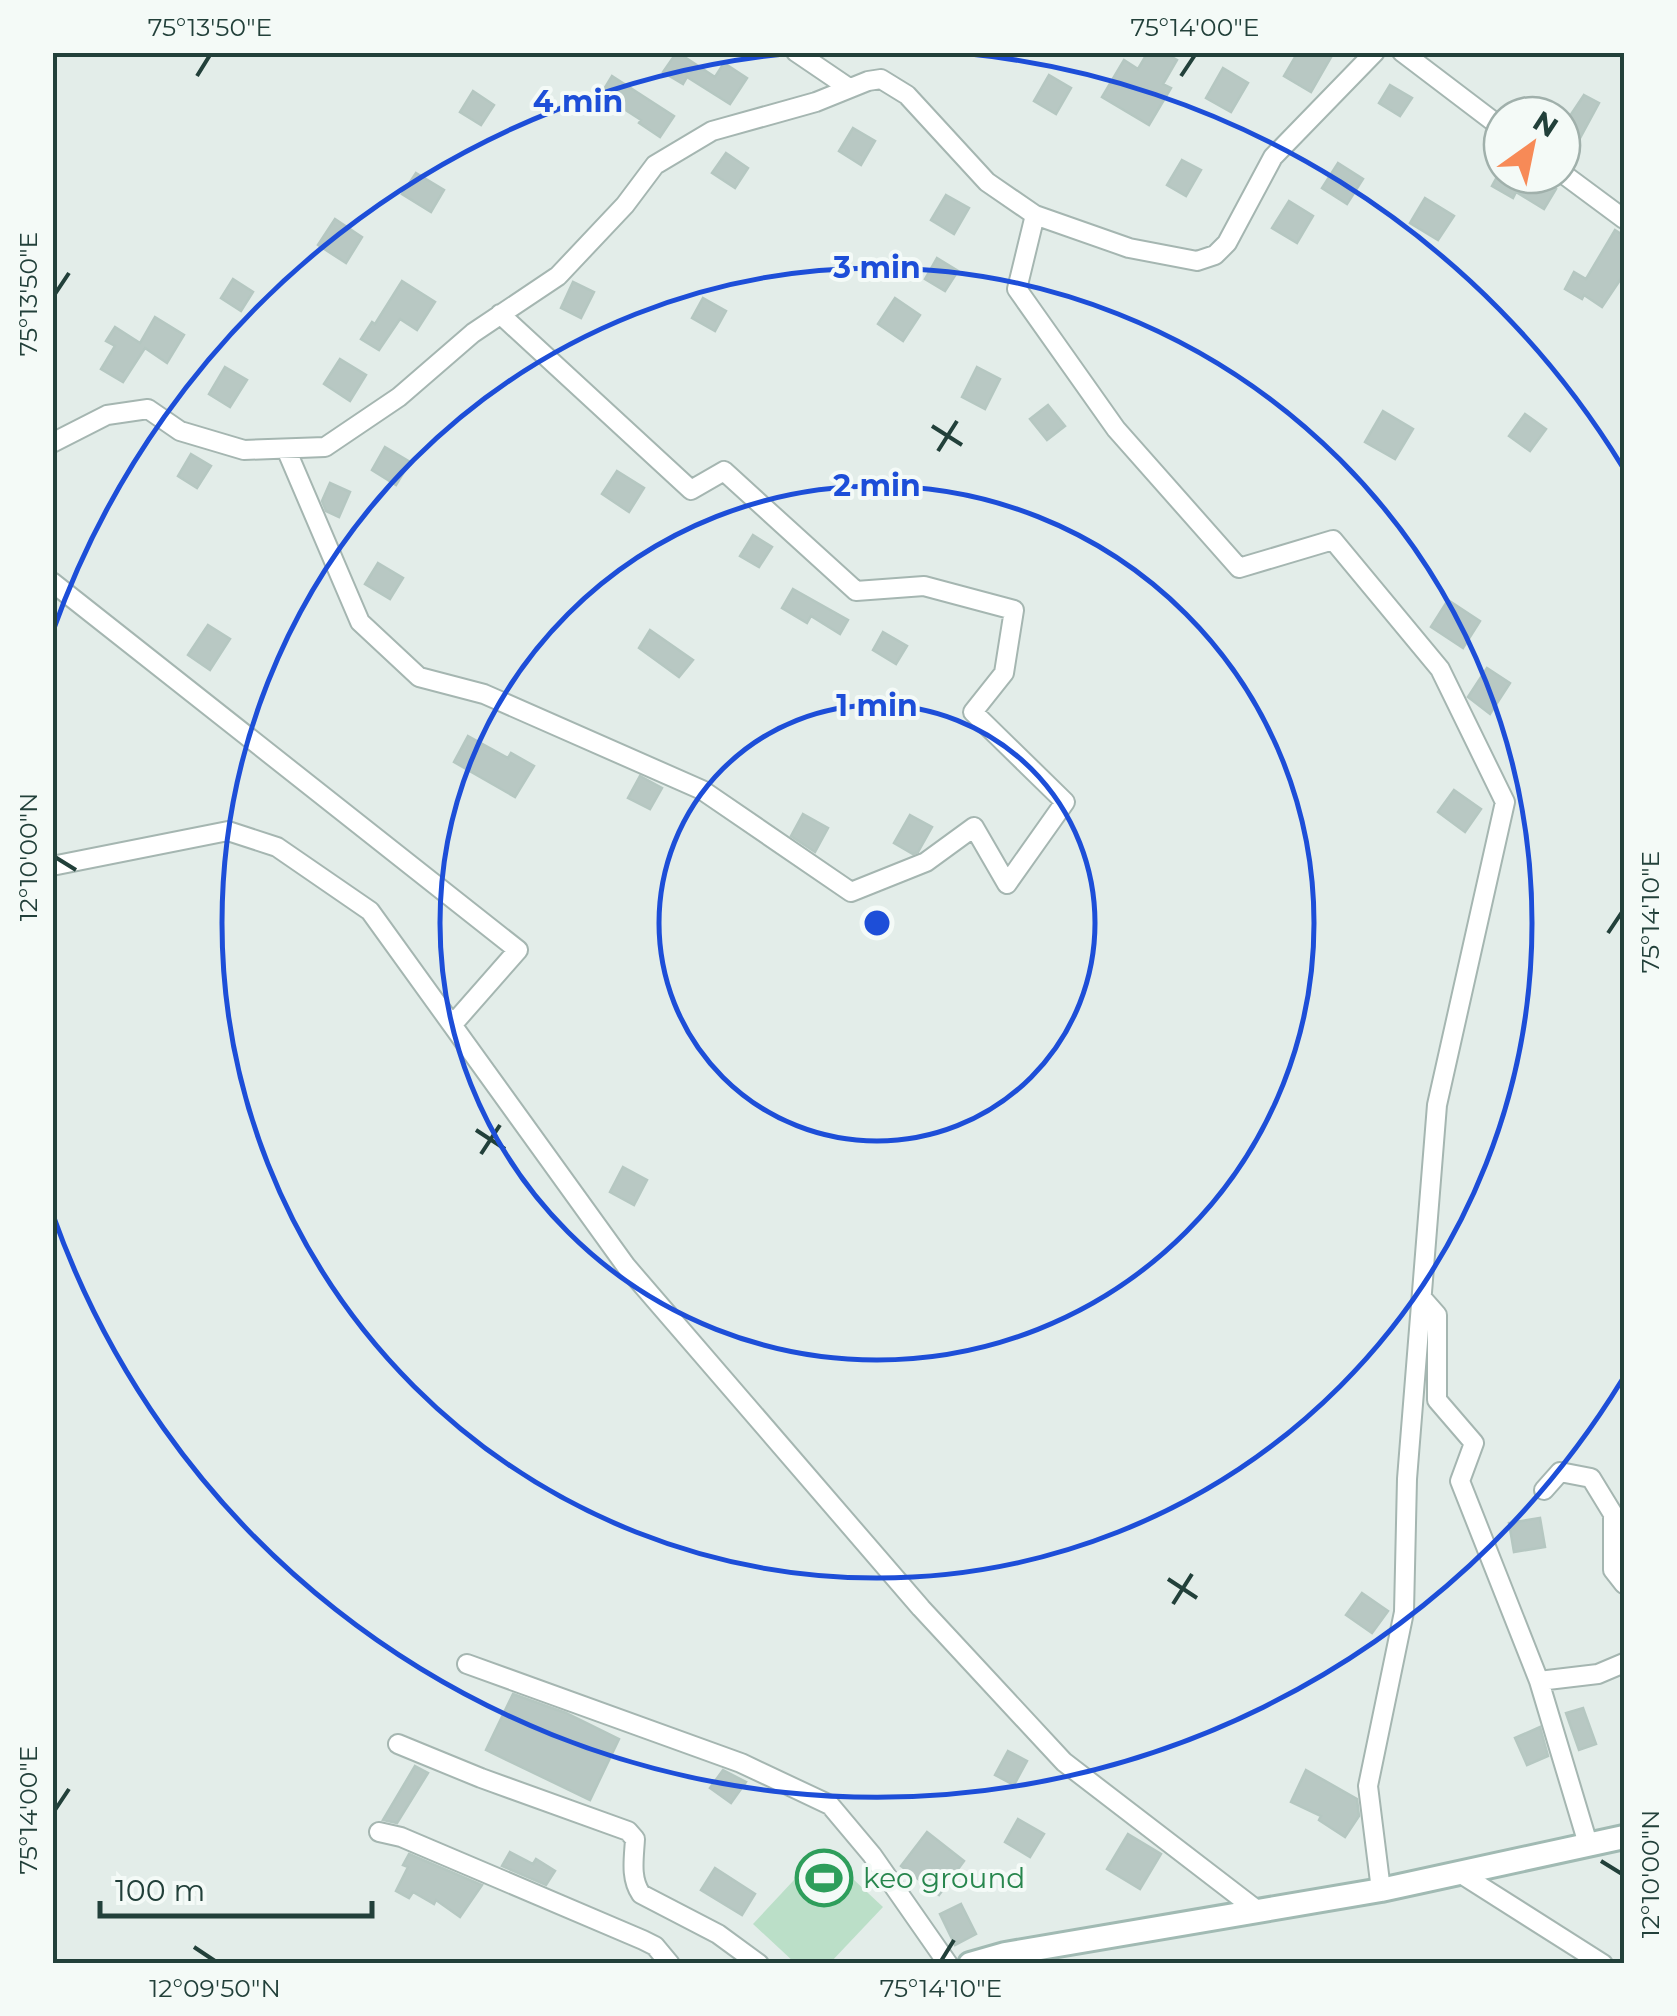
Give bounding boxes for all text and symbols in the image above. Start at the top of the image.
text: 75°13'50"E [148,12,272,42]
text: 75°14'00"E [1131,12,1259,42]
text: 4 min [533,83,623,120]
north arrow [1482,95,1582,195]
text: N [1527,104,1564,144]
text: 75°13'50"E [13,232,43,356]
text: 3 min [832,249,921,286]
text: 2 min [833,467,921,504]
text: 1 min [836,687,918,724]
text: 12°10'00"N [13,793,43,921]
text: 75°14'10"E [1635,851,1665,973]
centre of rings [859,905,895,941]
text: 75°14'00"E [13,1746,43,1874]
text: 12°10'00"N [1635,1810,1665,1938]
sports icon: keo ground [794,1848,854,1908]
scale bar [100,1856,372,1918]
place label: keo ground [863,1861,1025,1895]
text: 100 m [115,1872,205,1909]
text: 12°09'50"N [149,1973,281,2003]
text: 75°14'10"E [880,1973,1002,2003]

